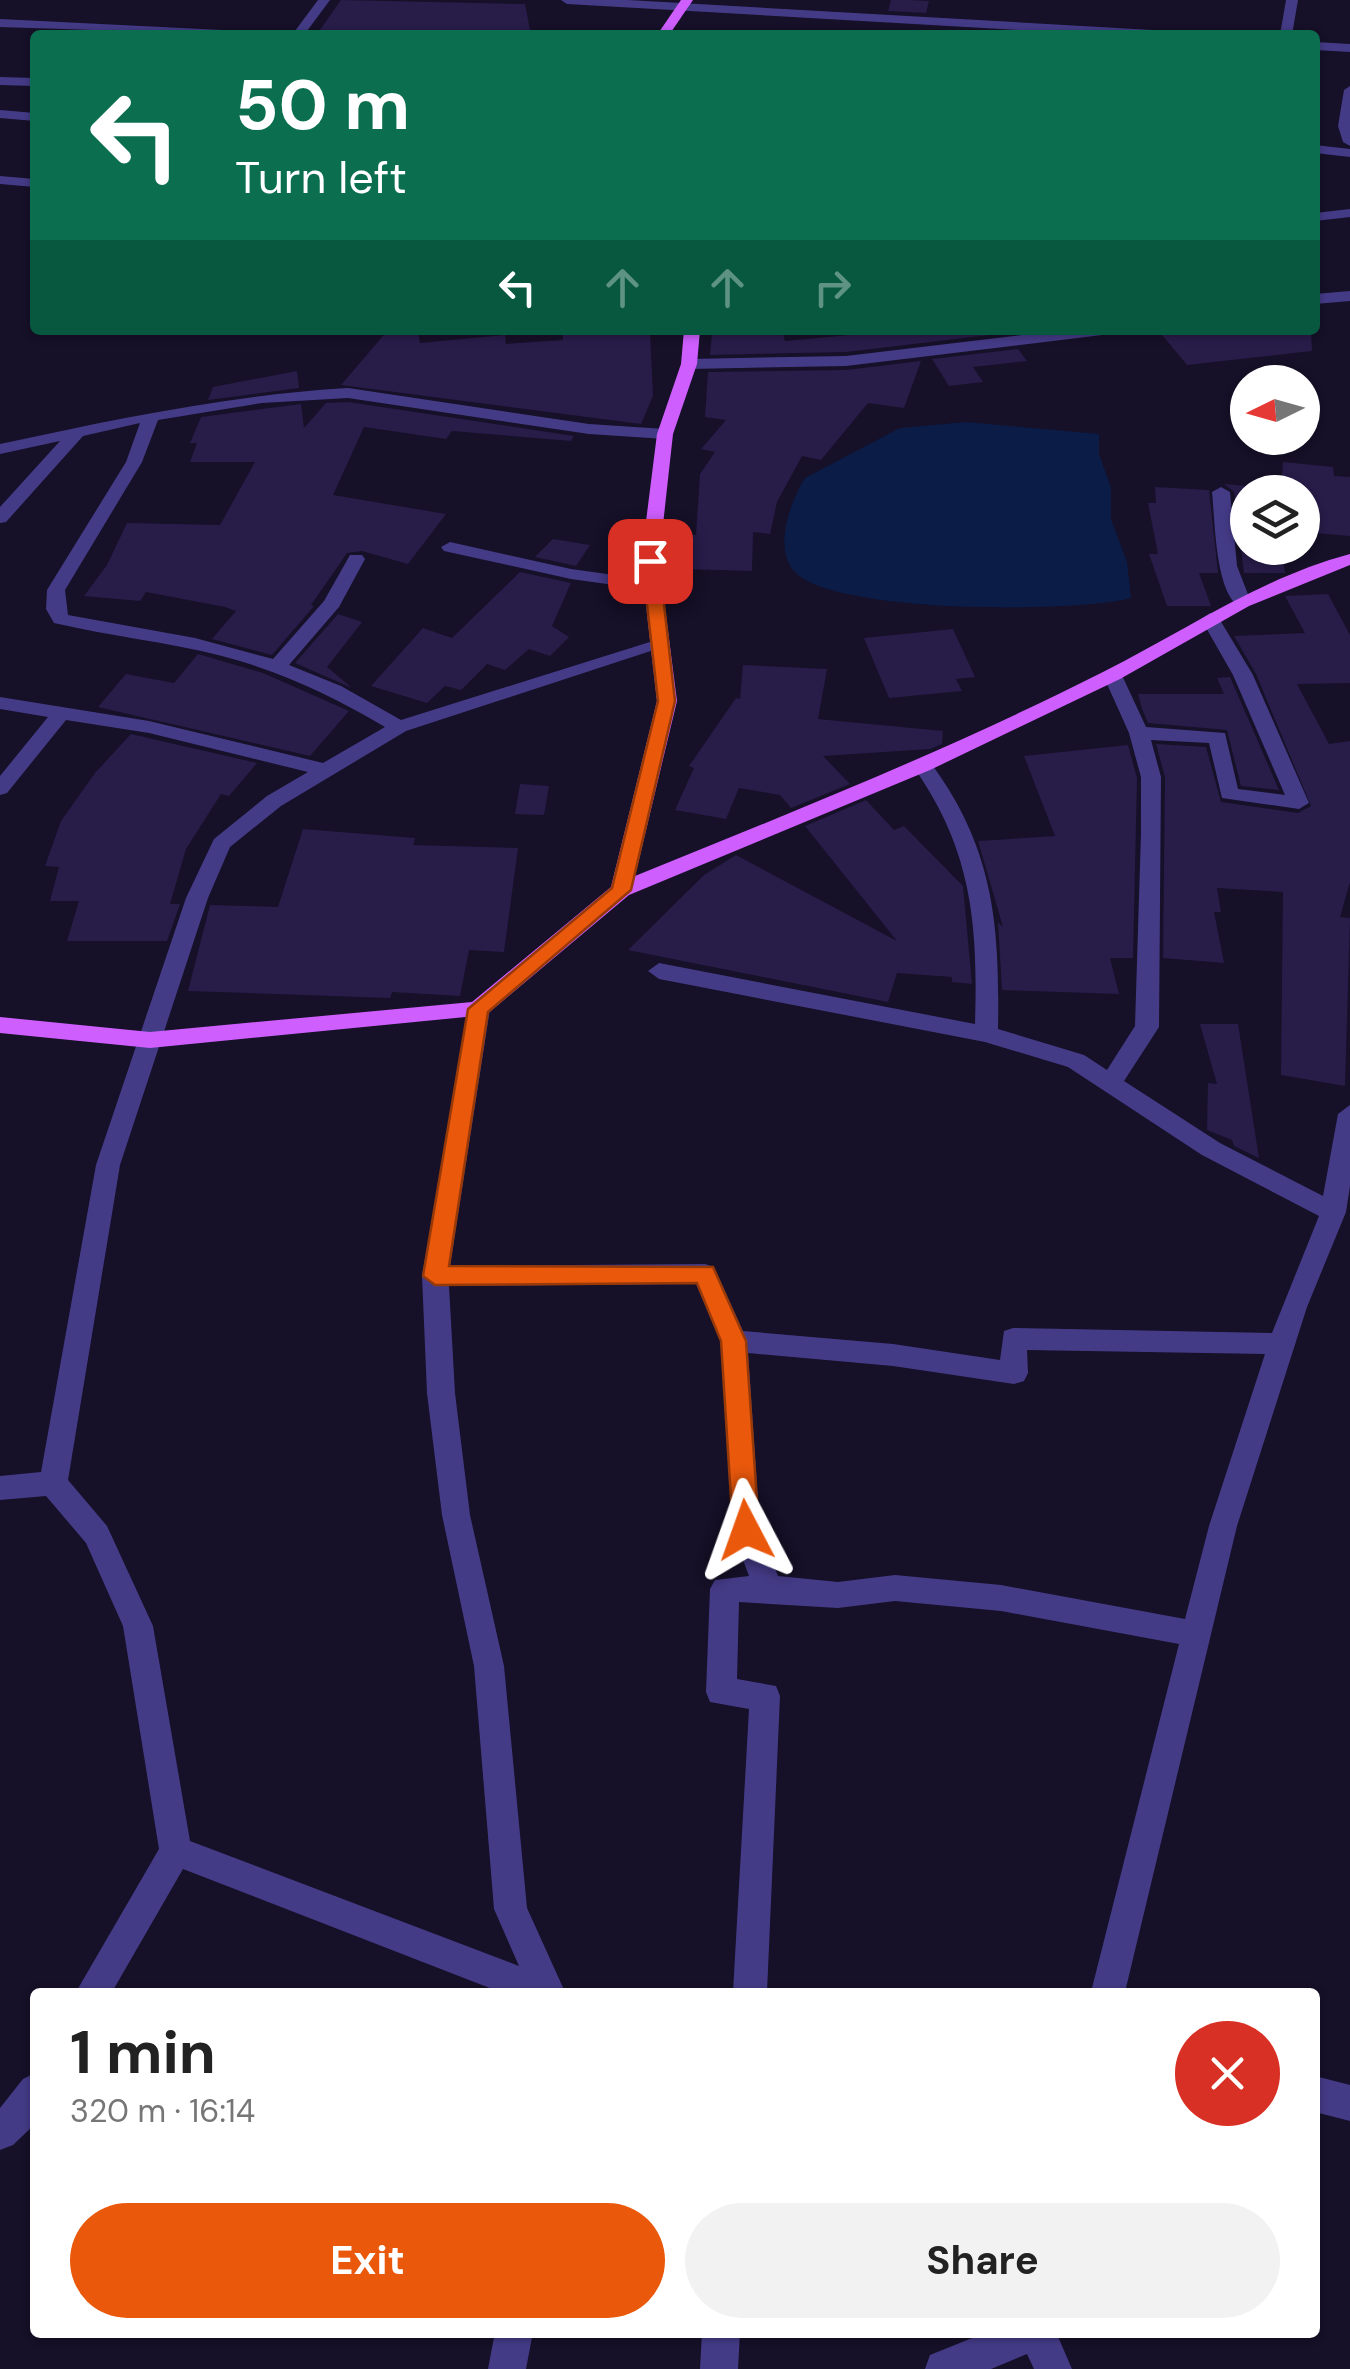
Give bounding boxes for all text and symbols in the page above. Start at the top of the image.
text: 50 m [235,60,410,151]
icon: left [70,70,200,200]
text: Turn left [235,148,407,207]
icon: left [490,260,545,315]
icon: ahead [595,260,650,315]
icon: ahead [700,260,755,315]
icon: right [805,260,860,315]
north arrow [1230,365,1320,455]
map controls [1230,365,1320,565]
button: layers [1230,475,1320,565]
pin [608,519,693,604]
icon: arrive [623,534,678,589]
position arrow [694,1478,798,1582]
text: 1 min [70,2013,216,2092]
button: close [1175,2021,1280,2126]
text: 320 m · 16:14 [70,2090,255,2132]
button: Exit [70,2203,665,2318]
button: Share [685,2203,1280,2318]

